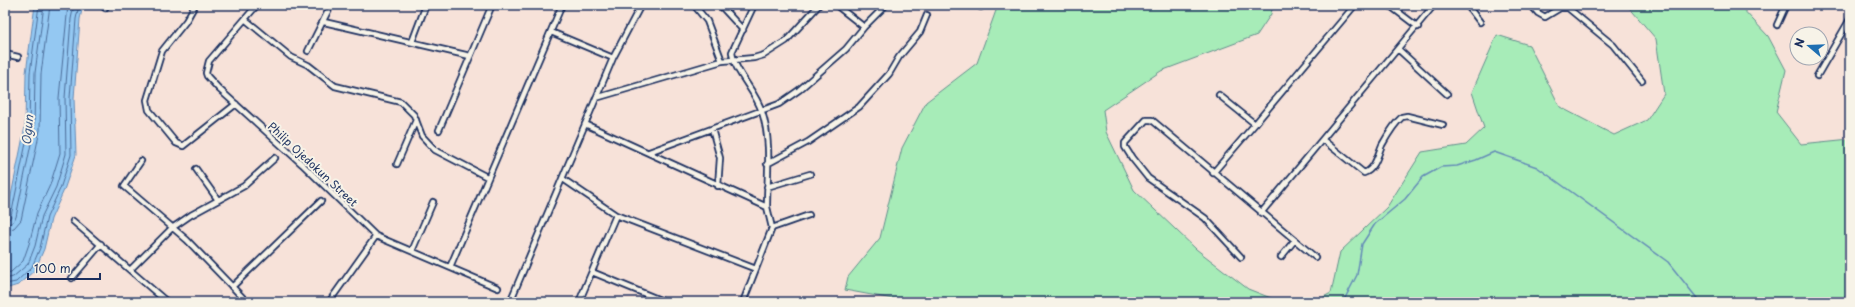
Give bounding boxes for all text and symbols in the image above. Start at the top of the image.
north arrow [1789,26,1829,66]
text: N [1790,35,1809,49]
water label: Ogun [17,113,37,146]
street label: Philip Ojedokun Street [264,118,362,211]
scale bar [28,255,100,281]
text: 100 m [34,259,71,277]

